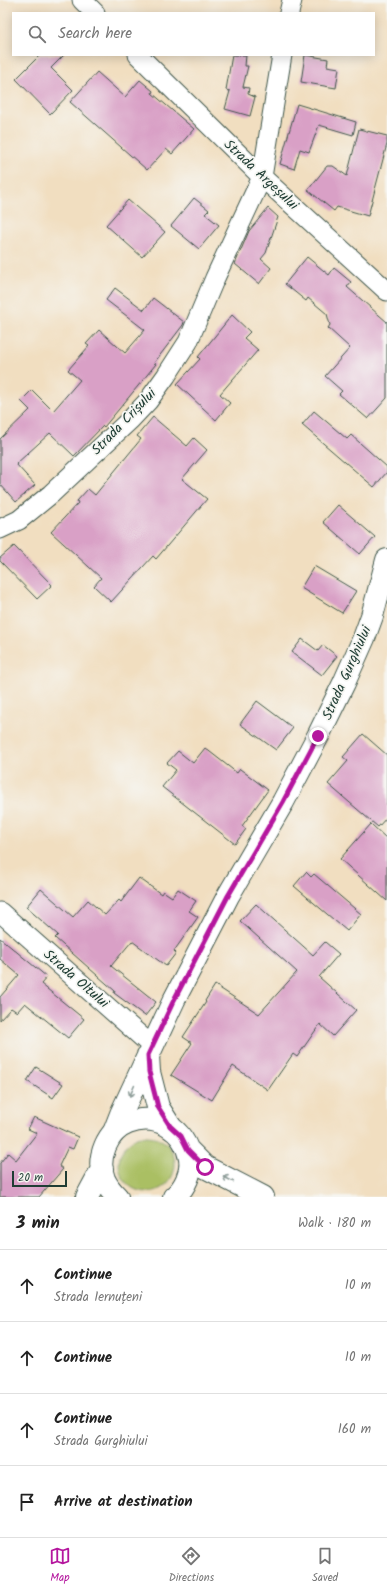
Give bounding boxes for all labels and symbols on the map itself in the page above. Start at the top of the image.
street label: Strada Argeșului [219,134,304,216]
street label: Strada Crișului [86,383,162,460]
street label: Strada Gurghiului [316,622,378,724]
route end [309,727,327,745]
street label: Strada Oltului [38,944,114,1014]
one-way arrow [128,1084,135,1096]
route start [196,1158,214,1176]
scale bar [12,1169,67,1188]
one-way arrow [223,1175,235,1182]

